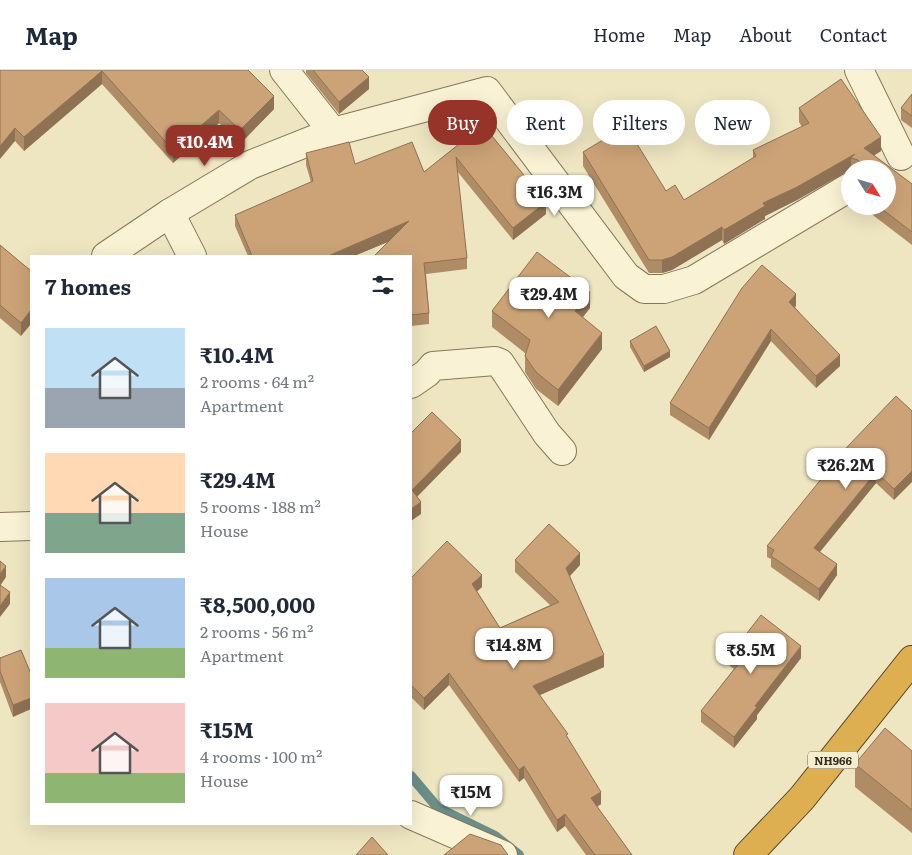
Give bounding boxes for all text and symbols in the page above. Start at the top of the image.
text: Map [25,17,78,52]
text: Home [593,21,645,48]
text: Map [673,21,711,48]
text: About [739,21,792,48]
text: Contact [820,21,887,48]
chip: Buy [428,100,497,145]
chip: Rent [507,100,583,145]
chip: Filters [593,100,685,145]
chip: New [695,100,770,145]
pin: ₹10.4M [164,124,246,167]
text: ₹10.4M [177,129,233,153]
north arrow [841,160,896,215]
map controls [841,160,896,215]
pin: ₹16.3M [514,174,596,217]
text: ₹16.3M [527,179,583,203]
text: 7 homes [45,270,131,301]
icon: filters [369,271,397,299]
pin: ₹29.4M [508,276,590,319]
text: ₹29.4M [520,281,578,305]
text: ₹10.4M [200,338,274,369]
icon: home [85,348,145,408]
text: 2 rooms · 64 m² [200,369,314,393]
text: Apartment [200,393,284,417]
pin: ₹26.2M [805,448,887,490]
text: ₹26.2M [817,452,875,476]
text: ₹29.4M [200,463,276,494]
icon: home [85,473,145,533]
text: 5 rooms · 188 m² [200,494,321,518]
text: House [200,518,248,542]
text: ₹8,500,000 [200,588,315,619]
icon: home [85,598,145,658]
text: 2 rooms · 56 m² [200,619,313,643]
pin: ₹14.8M [473,628,555,670]
text: ₹14.8M [486,632,542,656]
pin: ₹8.5M [716,632,786,675]
text: ₹8.5M [726,637,776,661]
text: Apartment [200,643,284,667]
text: ₹15M [200,713,254,744]
icon: home [85,723,145,783]
text: 4 rooms · 100 m² [200,744,322,768]
road number: NH966 [808,752,858,768]
text: House [200,768,248,792]
pin: ₹15M [441,774,501,817]
text: ₹15M [451,779,491,803]

